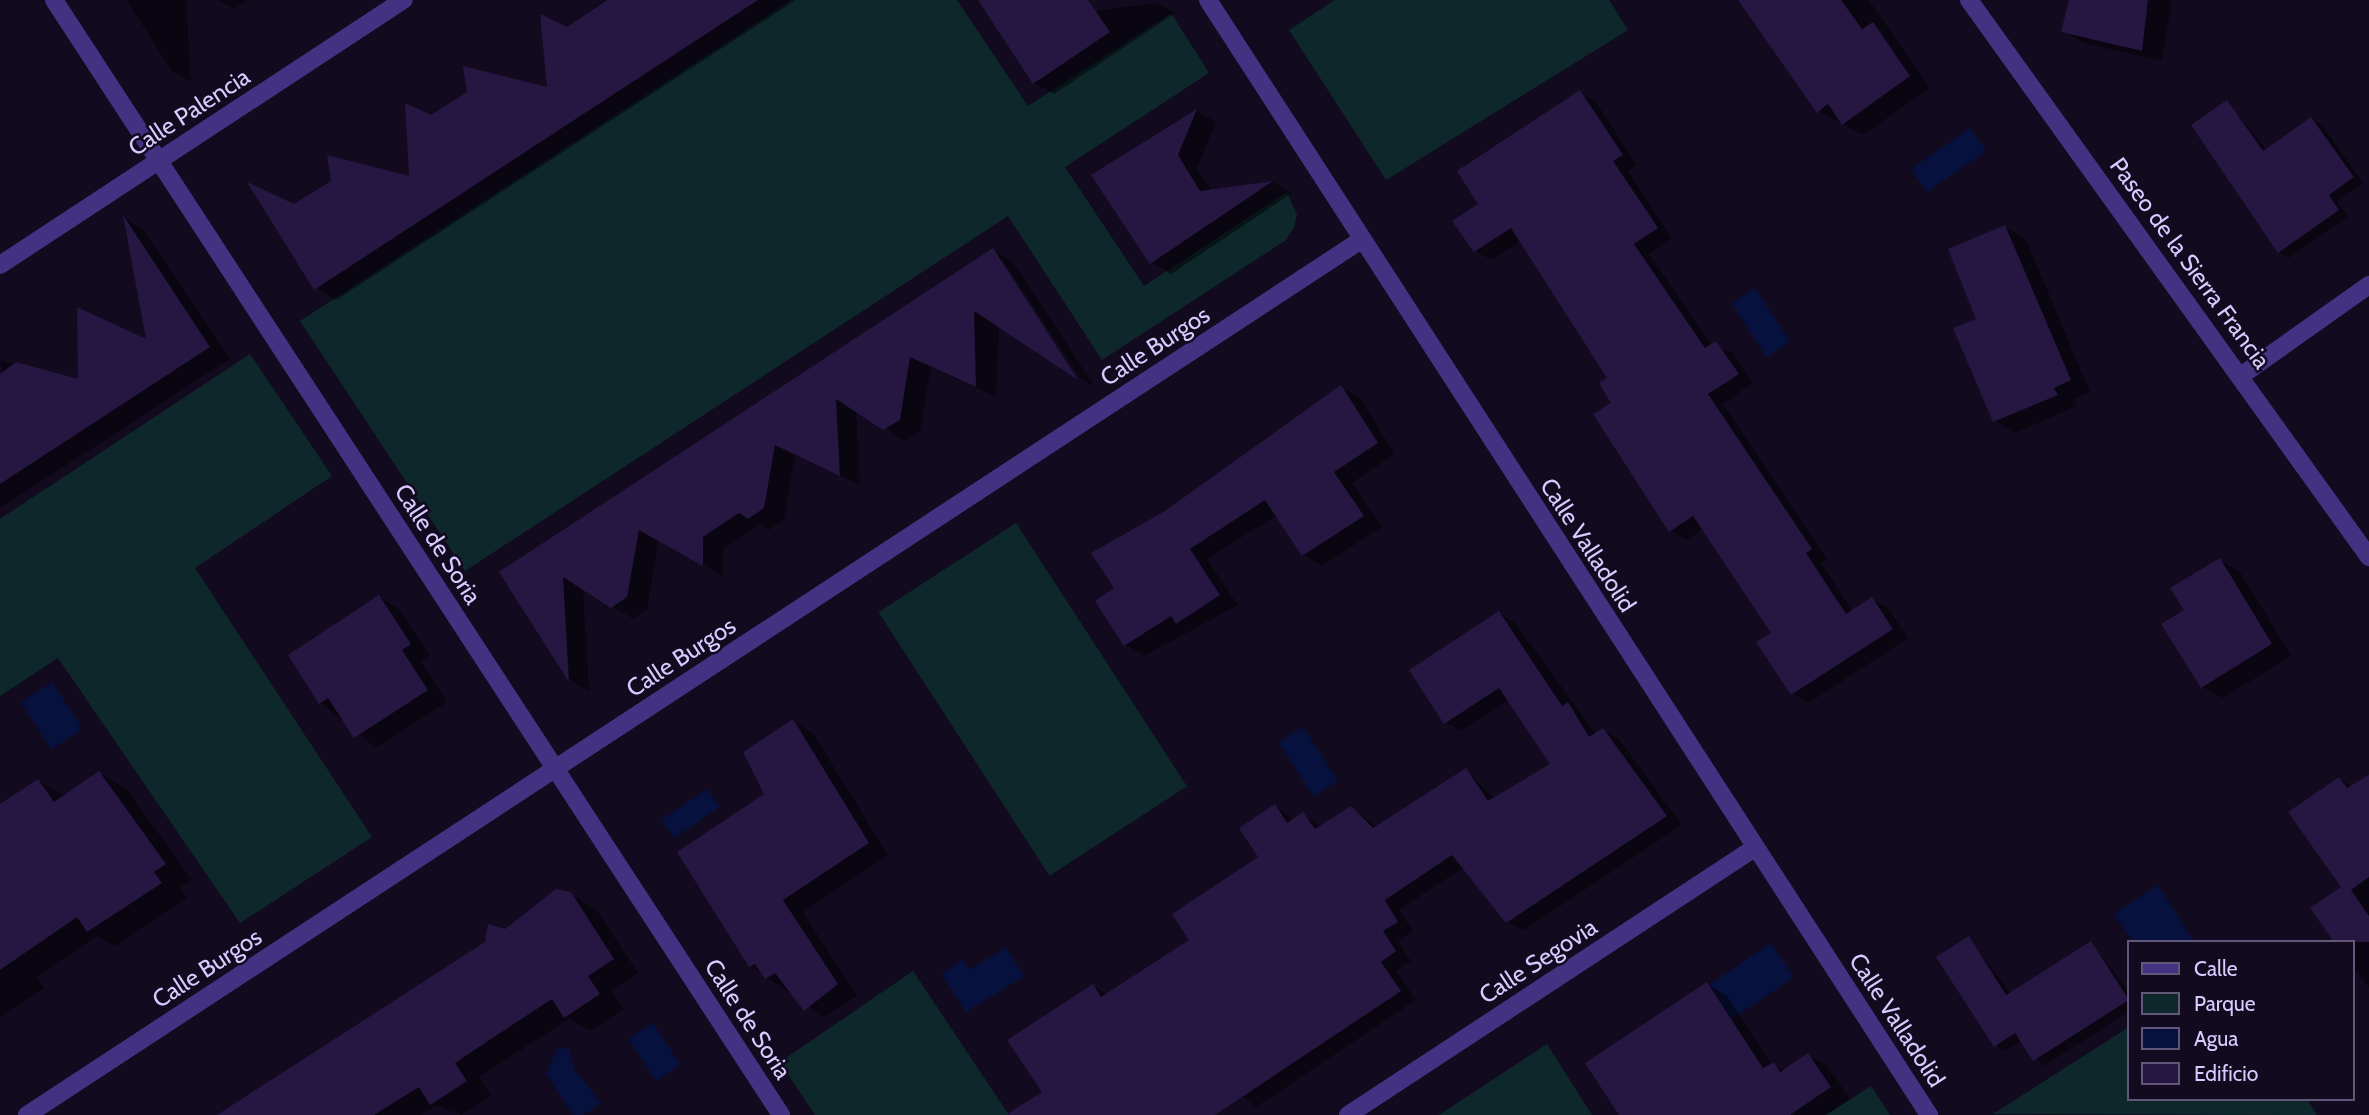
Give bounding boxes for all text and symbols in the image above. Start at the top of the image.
street label: Calle Palencia [123,62,255,162]
street label: Paseo de la Sierra Francia [2104,152,2276,374]
street label: Calle Burgos [1095,300,1215,392]
street label: Calle Valladolid [1534,473,1642,617]
street label: Calle de Soria [388,478,488,610]
street label: Calle Burgos [621,611,741,703]
street label: Calle Segovia [1474,912,1602,1010]
street label: Calle Burgos [147,922,267,1014]
legend [2128,940,2355,1101]
street label: Calle Valladolid [1843,948,1951,1092]
street label: Calle de Soria [698,953,798,1085]
text: Calle [2194,956,2238,981]
text: Parque [2194,991,2256,1016]
text: Agua [2194,1026,2238,1051]
text: Edificio [2194,1061,2258,1086]

